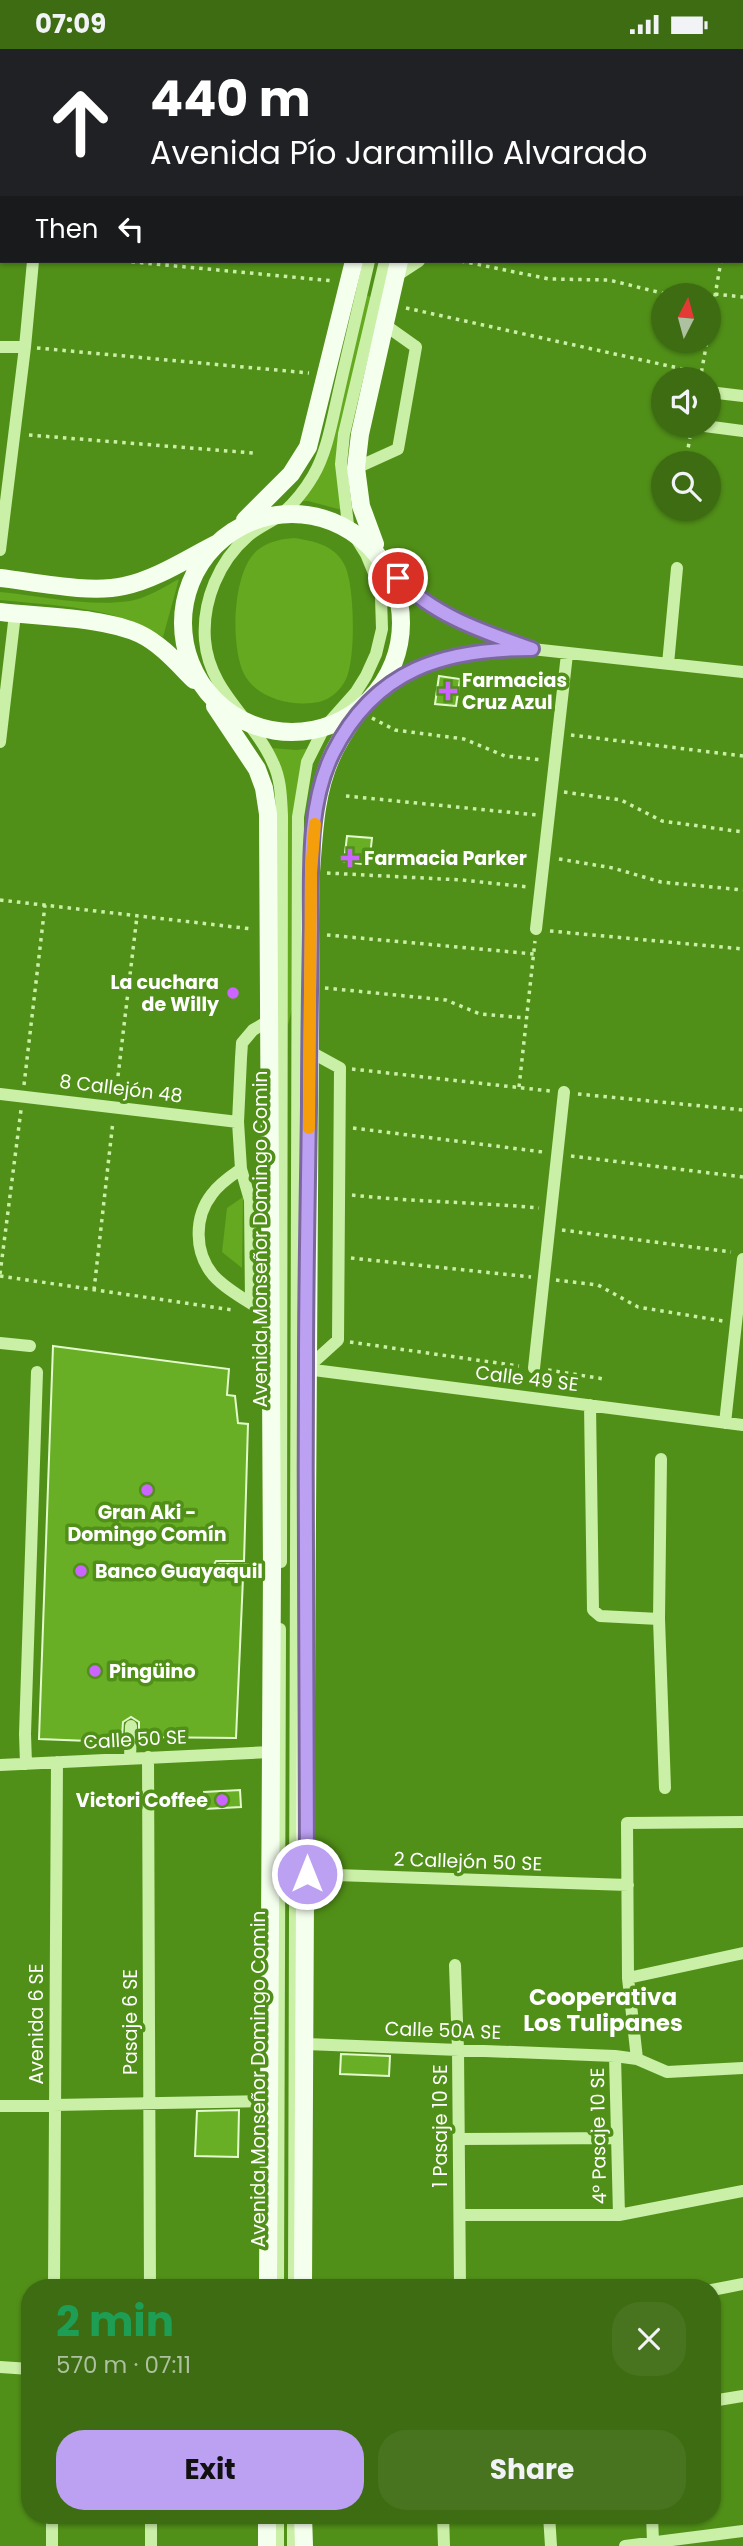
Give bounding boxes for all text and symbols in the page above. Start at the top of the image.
text: 07:09 [35,6,106,42]
text: 440 m [150,65,311,133]
icon: ahead [35,77,126,168]
text: Avenida Pío Jaramillo Alvarado [150,130,647,175]
icon: left [112,210,150,248]
text: Then [35,211,98,247]
north arrow [651,283,721,353]
map controls [651,283,721,521]
button: sound [651,367,721,437]
button: search [651,451,721,521]
pin [368,548,428,608]
icon: arrive [379,559,417,597]
place label: Farmacias Cruz Azul [462,667,567,716]
marker: Farmacias Cruz Azul [440,683,456,699]
place label: Farmacia Parker [364,845,527,872]
marker: Farmacia Parker [342,850,358,866]
place label: La cuchara de Willy [110,969,220,1018]
marker: La cuchara de Willy [225,985,241,1001]
street label: 8 Callejón 48 [58,1068,184,1109]
street label: Avenida Monseñor Domingo Comin [247,1070,274,1408]
street label: Calle 49 SE [474,1359,580,1398]
marker: Gran Aki - Domingo Comín [139,1482,155,1498]
place label: Gran Aki - Domingo Comín [67,1499,227,1548]
place label: Banco Guayaquil [95,1558,263,1585]
marker: Banco Guayaquil [73,1563,89,1579]
place label: Pingüino [109,1658,196,1685]
marker: Pingüino [87,1663,103,1679]
street label: Calle 50 SE [83,1723,187,1756]
place label: Victori Coffee [76,1787,208,1814]
marker: Victori Coffee [214,1792,230,1808]
position arrow [270,1837,344,1911]
street label: 2 Callejón 50 SE [393,1845,543,1878]
street label: Avenida Monseñor Domingo Comin [245,1910,272,2248]
street label: Avenida 6 SE [23,1964,50,2084]
street label: Pasaje 6 SE [117,1969,144,2075]
district label: Cooperativa Los Tulipanes [523,1981,683,2039]
street label: Calle 50A SE [384,2015,502,2046]
street label: 1 Pasaje 10 SE [427,2064,454,2188]
street label: 4° Pasaje 10 SE [584,2067,613,2205]
text: 2 min [56,2292,174,2351]
button: close [612,2302,686,2376]
text: 570 m · 07:11 [56,2349,191,2381]
button: Exit [56,2430,364,2510]
button: Share [378,2430,686,2510]

